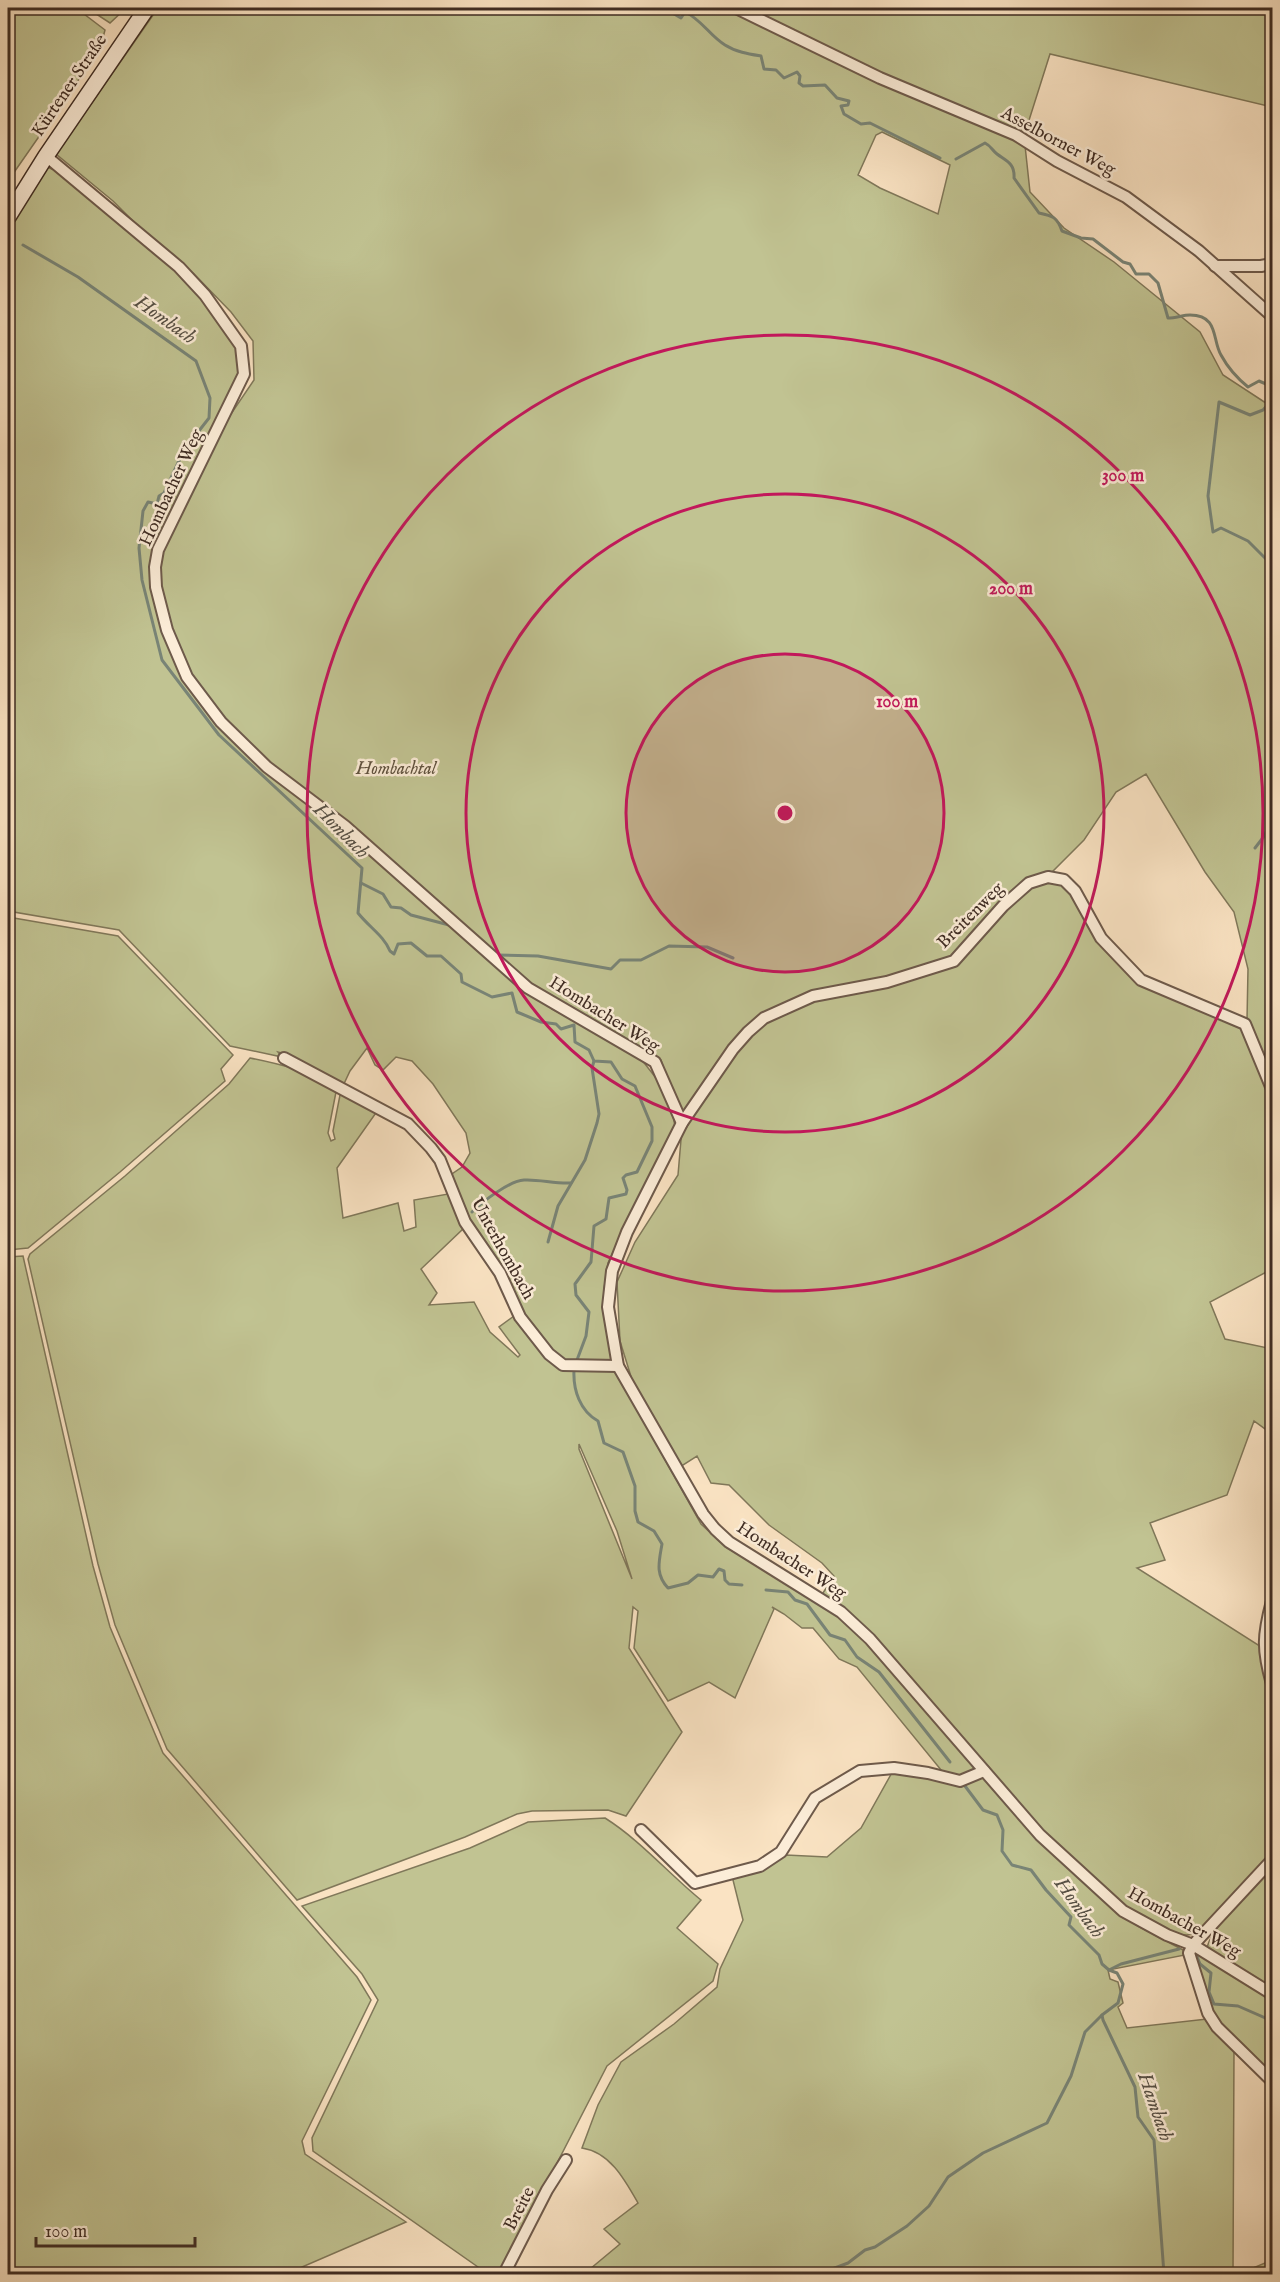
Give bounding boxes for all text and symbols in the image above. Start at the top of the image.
street label: Kürtener Straße [27,30,113,142]
street label: Asselborner Weg [996,102,1119,182]
water label: Hombach [129,289,201,350]
street label: Hombacher Weg [135,426,209,550]
text: 300 m [1102,465,1144,488]
text: 200 m [989,578,1033,601]
text: 100 m [876,691,918,714]
park label: Hombachtal [355,758,438,781]
water label: Hombach [307,797,375,865]
centre of rings [775,803,795,823]
street label: Breitenweg [933,878,1009,954]
street label: Hombacher Weg [544,972,664,1058]
street label: Unterhombach [465,1194,540,1304]
street label: Hombacher Weg [732,1517,850,1605]
water label: Hombach [1048,1872,1110,1944]
street label: Hombacher Weg [1123,1882,1245,1964]
water label: Hambach [1131,2068,1179,2145]
street label: Breite [499,2183,541,2235]
scale bar [36,2210,195,2248]
text: 100 m [45,2221,87,2244]

